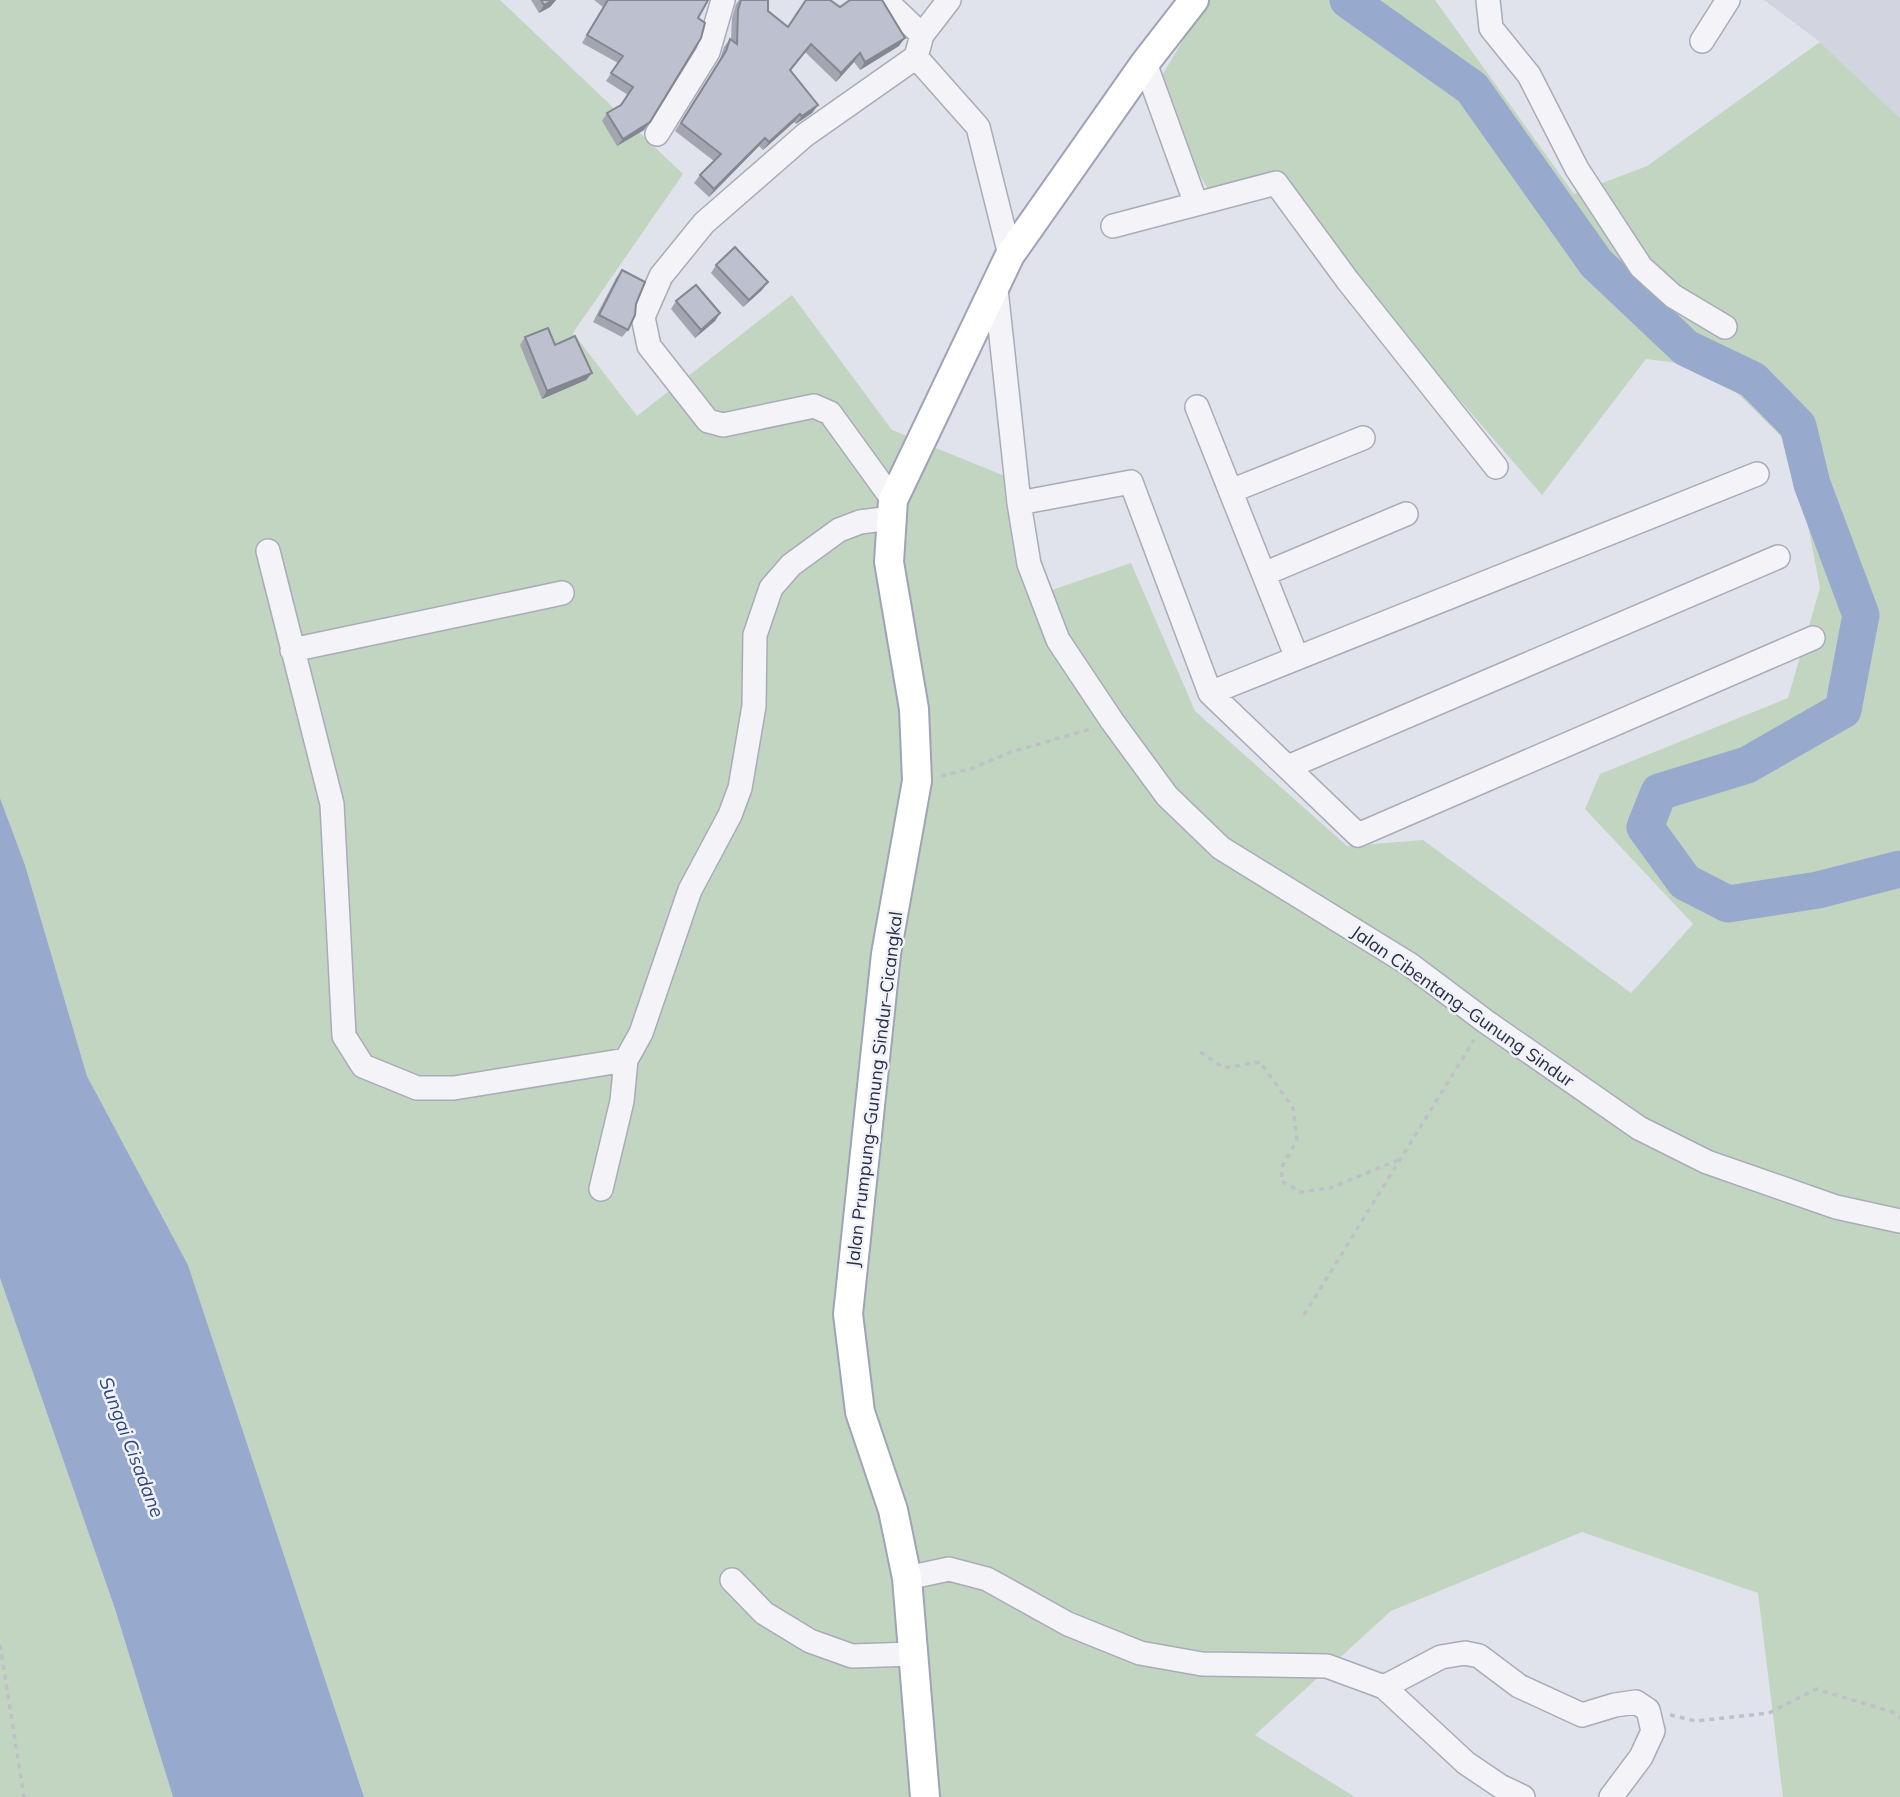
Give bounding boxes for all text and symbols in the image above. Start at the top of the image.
street label: Jalan Prumpung–Gunung Sindur–Cicangkal [841,910,907,1268]
street label: Jalan Cibentang–Gunung Sindur [1347,920,1579,1092]
water label: Sungai Cisadane [94,1373,170,1521]

